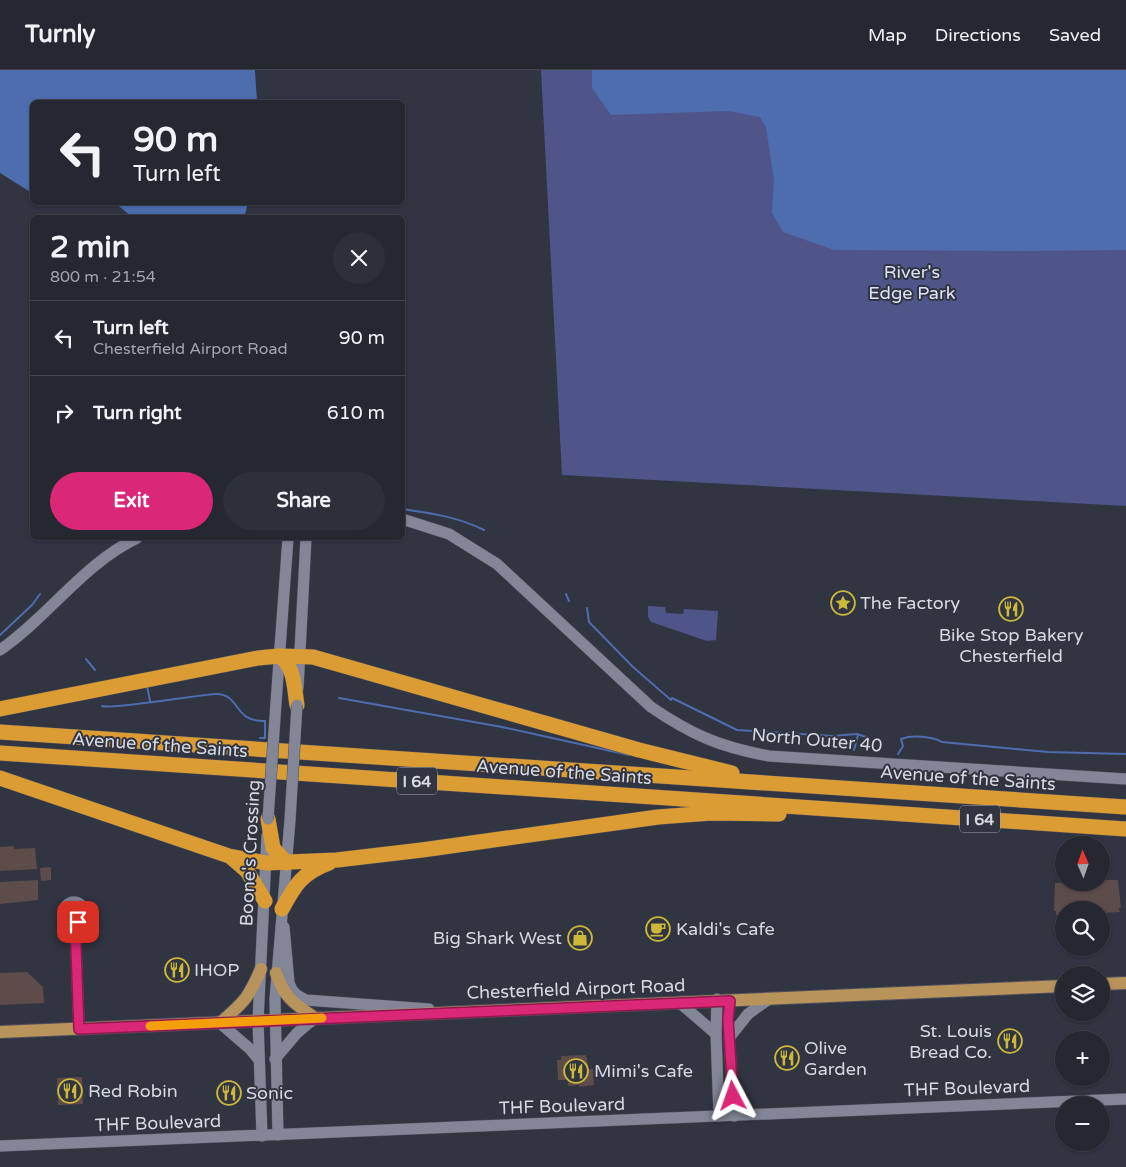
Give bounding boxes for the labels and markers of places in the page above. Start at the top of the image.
place icon: The Factory [830,590,856,616]
place label: The Factory [860,592,961,614]
restaurant icon: Bike Stop Bakery Chesterfield [998,596,1024,622]
place label: Bike Stop Bakery Chesterfield [939,624,1084,667]
pin [57,901,99,943]
cafe icon: Kaldi's Cafe [645,916,671,942]
place label: Kaldi's Cafe [676,918,775,940]
shop icon: Big Shark West [567,925,593,951]
place label: Big Shark West [433,927,562,949]
restaurant icon: IHOP [164,957,190,983]
place label: IHOP [194,959,239,981]
place label: St. Louis Bread Co. [909,1020,992,1063]
restaurant icon: St. Louis Bread Co. [997,1028,1023,1054]
place label: Olive Garden [804,1037,867,1080]
restaurant icon: Olive Garden [774,1045,800,1071]
restaurant icon: Mimi's Cafe [563,1058,589,1084]
place label: Mimi's Cafe [594,1060,693,1082]
restaurant icon: Red Robin [57,1078,83,1104]
place label: Red Robin [88,1080,178,1102]
restaurant icon: Sonic [216,1080,242,1106]
place label: Sonic [246,1082,293,1104]

